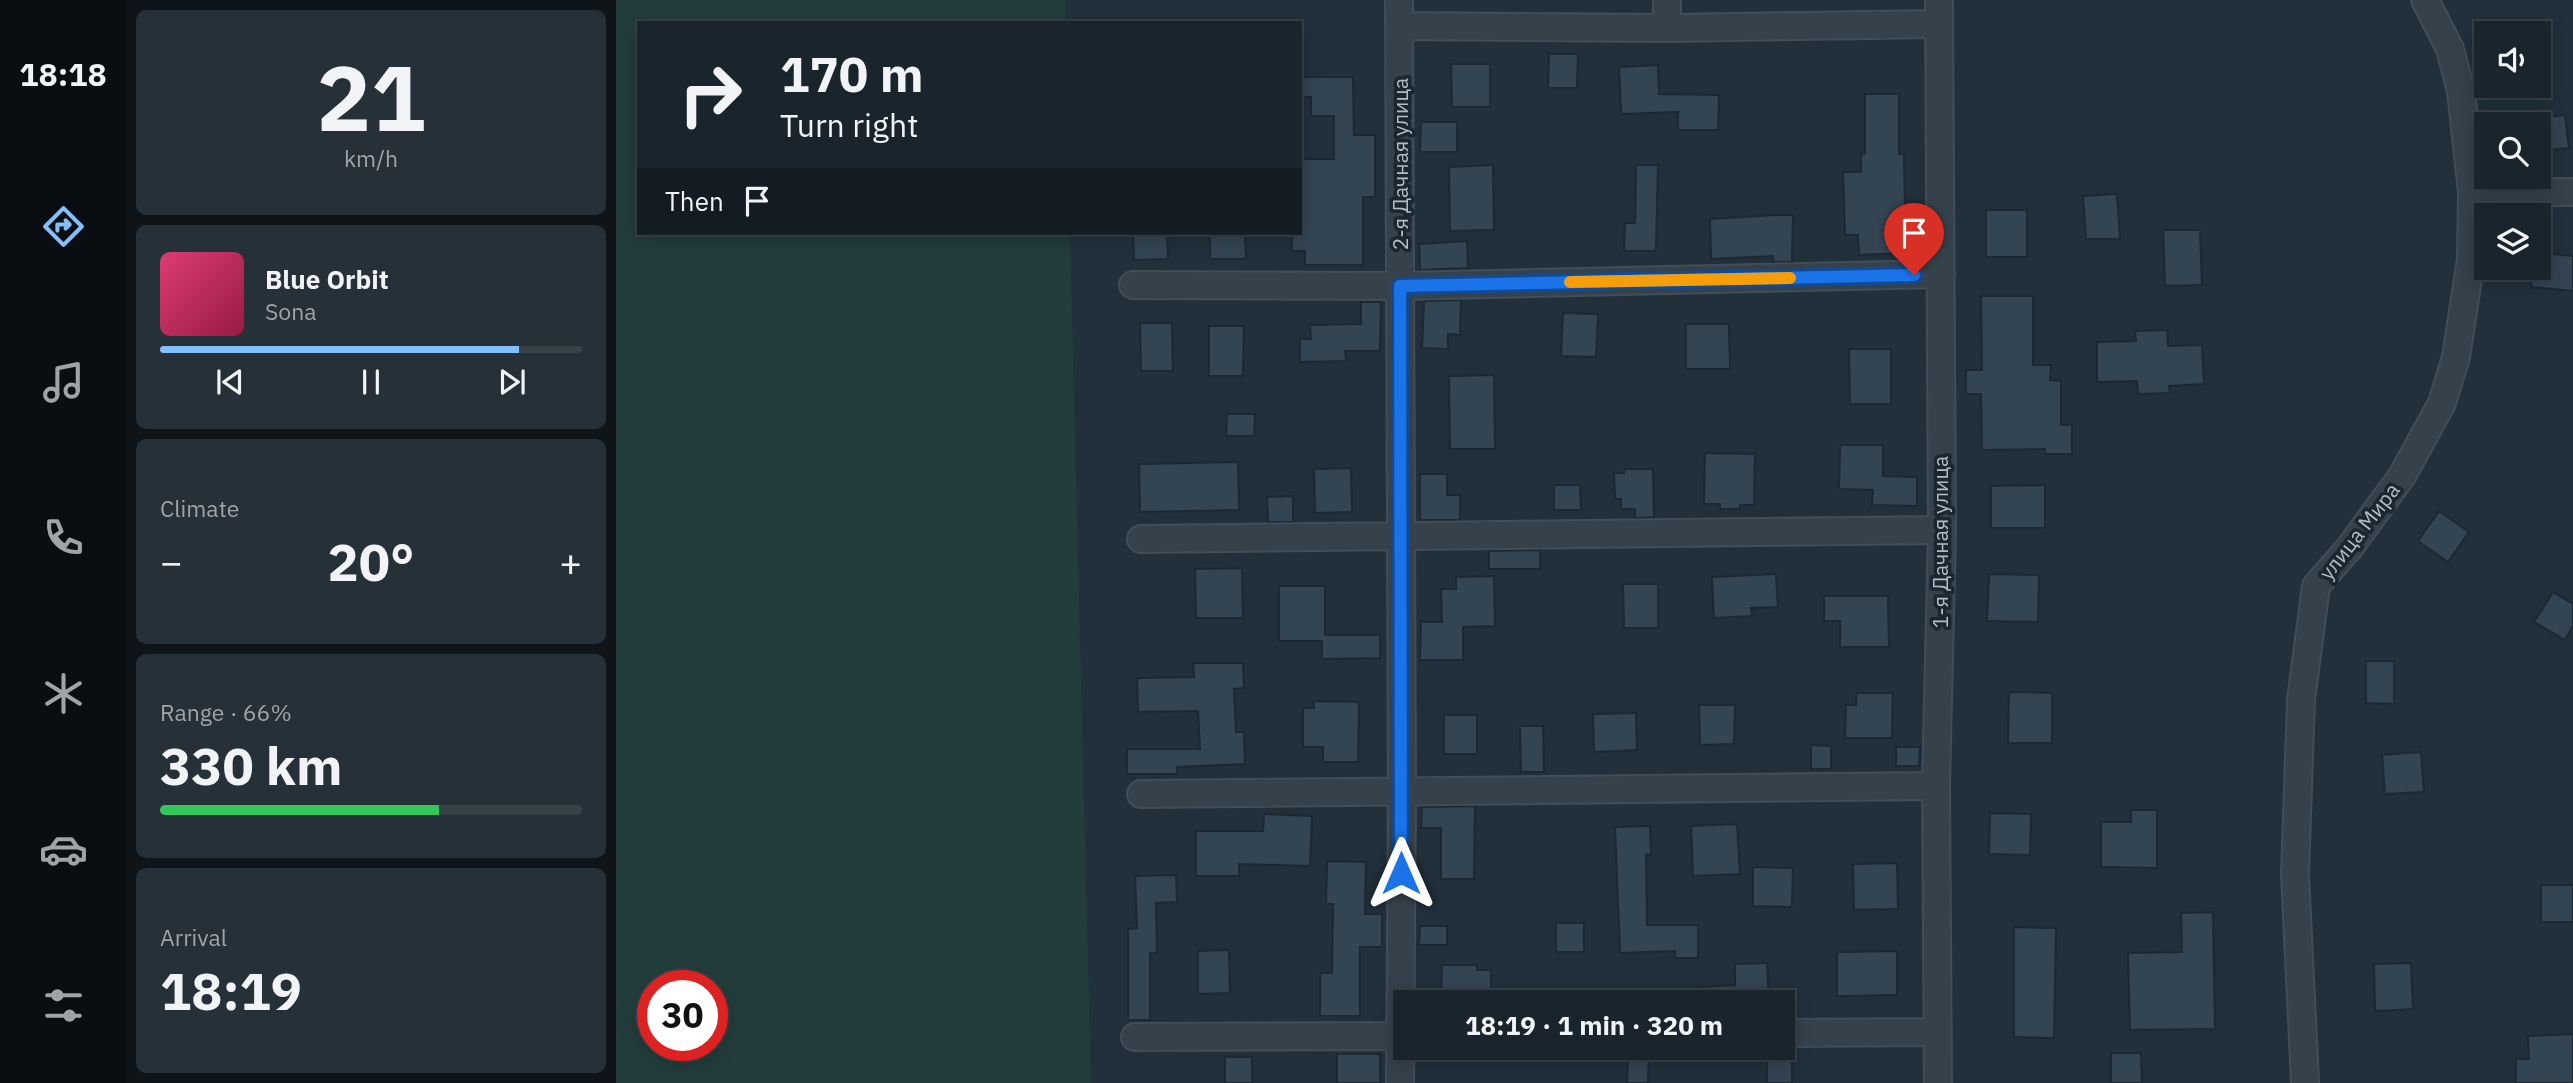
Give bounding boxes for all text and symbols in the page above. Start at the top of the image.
map controls [2474,21,2551,280]
button: sound [2474,21,2551,98]
text: 21 [316,38,426,156]
text: 170 m [780,42,924,105]
icon: right [665,49,756,140]
text: 18:18 [19,53,107,95]
street label: 2-я Дачная улица [1386,78,1414,250]
text: Turn right [780,104,918,146]
button: search [2474,112,2551,189]
text: km/h [344,143,398,173]
icon: arrive [738,182,776,220]
text: Then [665,184,724,218]
icon: directions [39,202,88,251]
pin [1884,203,1944,275]
button: layers [2474,203,2551,280]
icon: arrive [1895,214,1933,252]
text: Blue Orbit [265,262,389,296]
text: Sona [265,296,317,326]
icon: music [39,358,88,407]
icon: previous [211,363,249,401]
icon: pause [352,363,390,401]
icon: next [493,363,531,401]
street label: 1-я Дачная улица [1926,456,1954,628]
street label: улица Мира [2312,477,2406,585]
text: Climate [160,493,239,523]
icon: phone [39,513,88,562]
text: 20° [328,528,414,595]
text: − [160,537,183,586]
text: + [559,537,582,586]
icon: climate [39,669,88,718]
text: Range · 66% [160,697,292,727]
text: 330 km [160,732,342,799]
icon: car [39,825,88,874]
position arrow [1364,836,1438,910]
text: Arrival [160,922,227,952]
text: 18:19 [160,957,302,1024]
speed limit sign: 30 [637,970,728,1061]
icon: filters [39,981,88,1030]
text: 18:19 · 1 min · 320 m [1465,1008,1723,1042]

